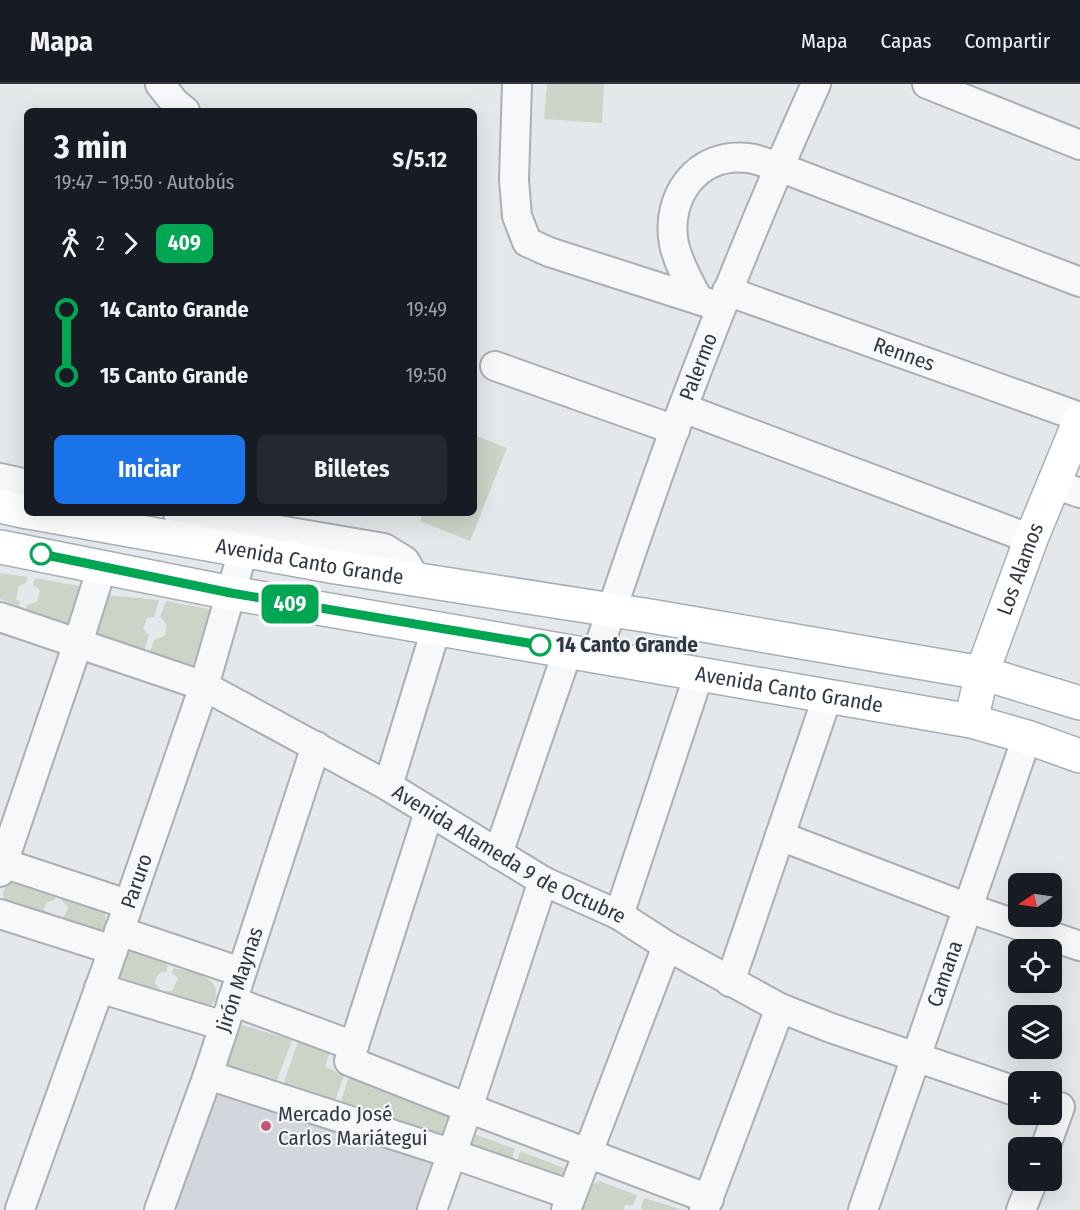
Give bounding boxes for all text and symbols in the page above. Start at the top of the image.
text: Mapa [30,25,93,58]
text: Mapa [801,28,848,54]
text: Capas [881,28,931,54]
text: Compartir [964,28,1050,54]
text: 3 min [54,127,128,167]
text: S/5.12 [393,146,447,173]
text: 19:47 – 19:50 · Autobús [54,170,234,194]
icon: walk [54,227,87,260]
icon: forward [114,227,147,260]
text: 409 [168,230,201,256]
text: 2 [96,231,105,255]
text: 14 Canto Grande [100,296,249,323]
text: 19:49 [406,297,447,321]
street label: Palermo [674,329,723,404]
street label: Rennes [870,331,938,377]
text: 15 Canto Grande [100,362,248,389]
text: 19:50 [406,363,447,387]
button: Iniciar [54,435,245,504]
button: Billetes [257,435,447,504]
street label: Los Alamos [991,519,1049,619]
street label: Avenida Canto Grande [214,533,405,590]
unlabelled marker [30,543,52,565]
line badge: 409 [256,584,324,624]
text: 409 [274,591,306,617]
place label: 14 Canto Grande [556,632,698,658]
marker: 14 Canto Grande [529,634,551,656]
street label: Avenida Canto Grande [693,661,885,719]
street label: Avenida Alameda 9 de Octubre [388,779,631,929]
street label: Paruro [115,850,158,912]
north arrow [1008,873,1062,927]
map controls [1008,873,1062,1191]
street label: Jirón Maynas [210,924,269,1036]
street label: Camana [921,937,968,1010]
button: locate [1008,939,1062,993]
button: layers [1008,1005,1062,1059]
button: + [1008,1071,1062,1125]
place label: Mercado José Carlos Mariátegui [278,1101,427,1151]
marker: Mercado José Carlos Mariátegui [259,1119,273,1133]
button: − [1008,1137,1062,1191]

